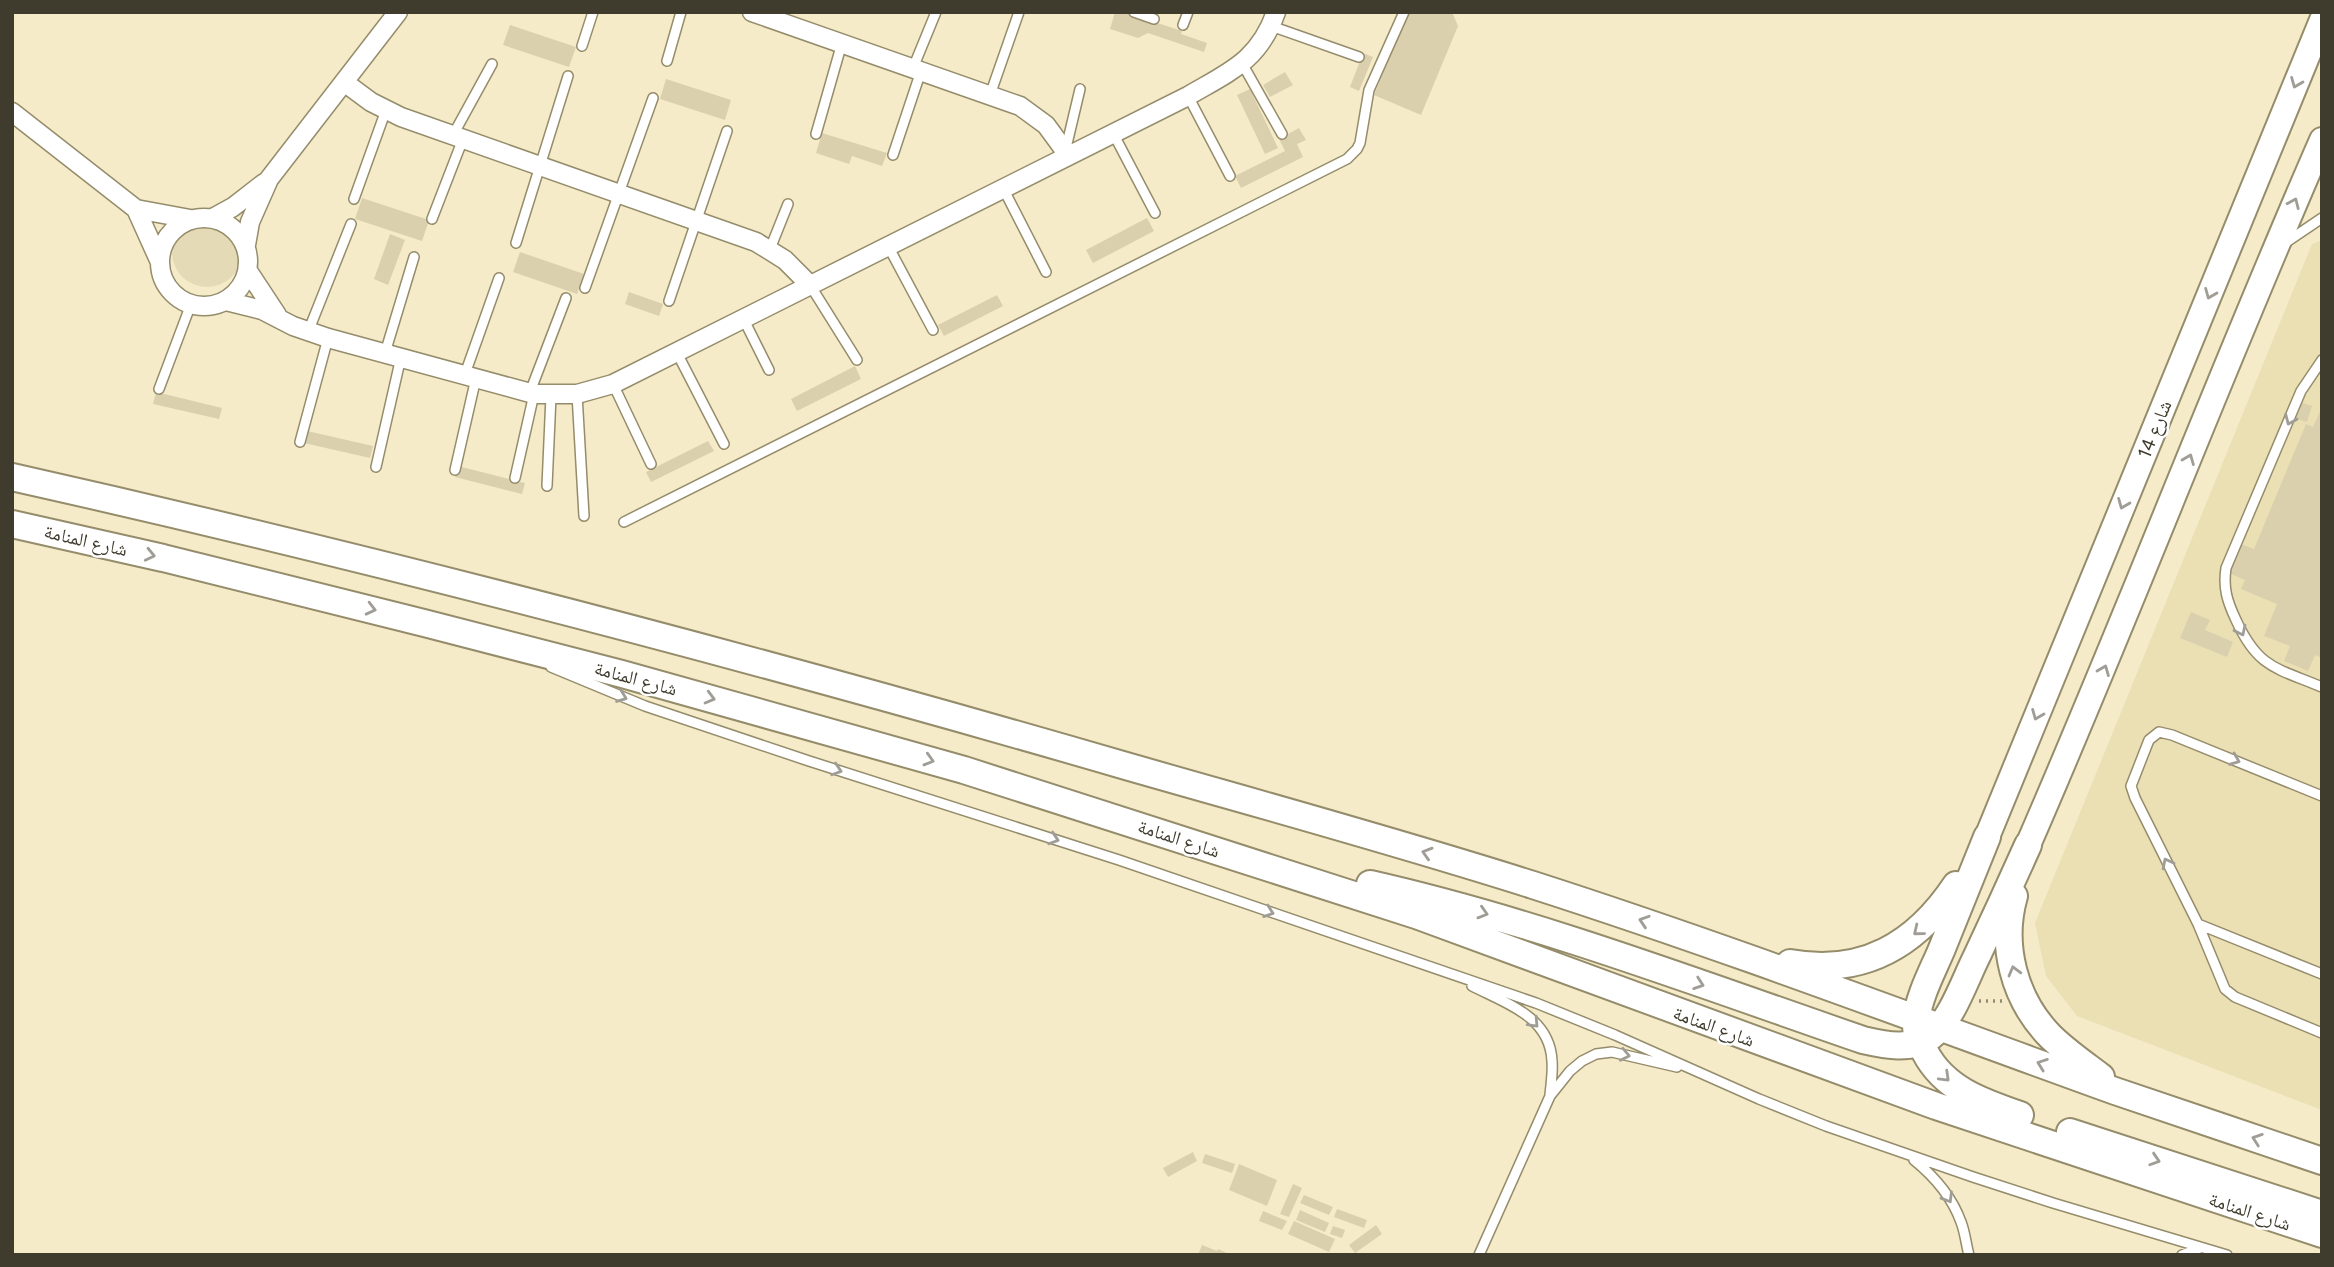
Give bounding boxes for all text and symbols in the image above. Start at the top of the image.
one-way arrow [2290,76,2304,89]
one-way arrow [2286,198,2300,210]
one-way arrow [2204,287,2218,299]
street label: شارع 14 [2132,397,2176,462]
one-way arrow [2284,413,2298,425]
one-way arrow [2181,454,2195,466]
one-way arrow [2118,498,2132,510]
street label: شارع المنامة [42,520,130,561]
one-way arrow [144,547,156,561]
one-way arrow [365,601,377,615]
one-way arrow [2233,624,2247,636]
street label: شارع المنامة [592,656,680,701]
one-way arrow [2095,664,2109,676]
one-way arrow [615,689,627,703]
one-way arrow [704,690,716,704]
one-way arrow [2032,708,2046,720]
one-way arrow [923,752,935,766]
one-way arrow [2228,752,2240,766]
one-way arrow [830,762,843,776]
street label: شارع المنامة [1135,814,1223,863]
one-way arrow [1047,831,1060,845]
one-way arrow [1421,846,1433,861]
one-way arrow [2161,858,2175,870]
one-way arrow [1263,904,1275,918]
one-way arrow [1477,904,1489,919]
one-way arrow [1638,915,1650,929]
one-way arrow [1913,922,1925,935]
one-way arrow [2008,966,2022,978]
one-way arrow [1692,976,1705,990]
street label: شارع المنامة [1670,1001,1758,1052]
one-way arrow [1526,1015,1539,1028]
one-way arrow [1619,1046,1631,1061]
one-way arrow [2037,1058,2049,1072]
one-way arrow [1936,1069,1949,1082]
one-way arrow [2251,1133,2264,1147]
one-way arrow [2148,1152,2161,1166]
street label: شارع المنامة [2206,1187,2294,1236]
one-way arrow [1940,1191,1953,1204]

